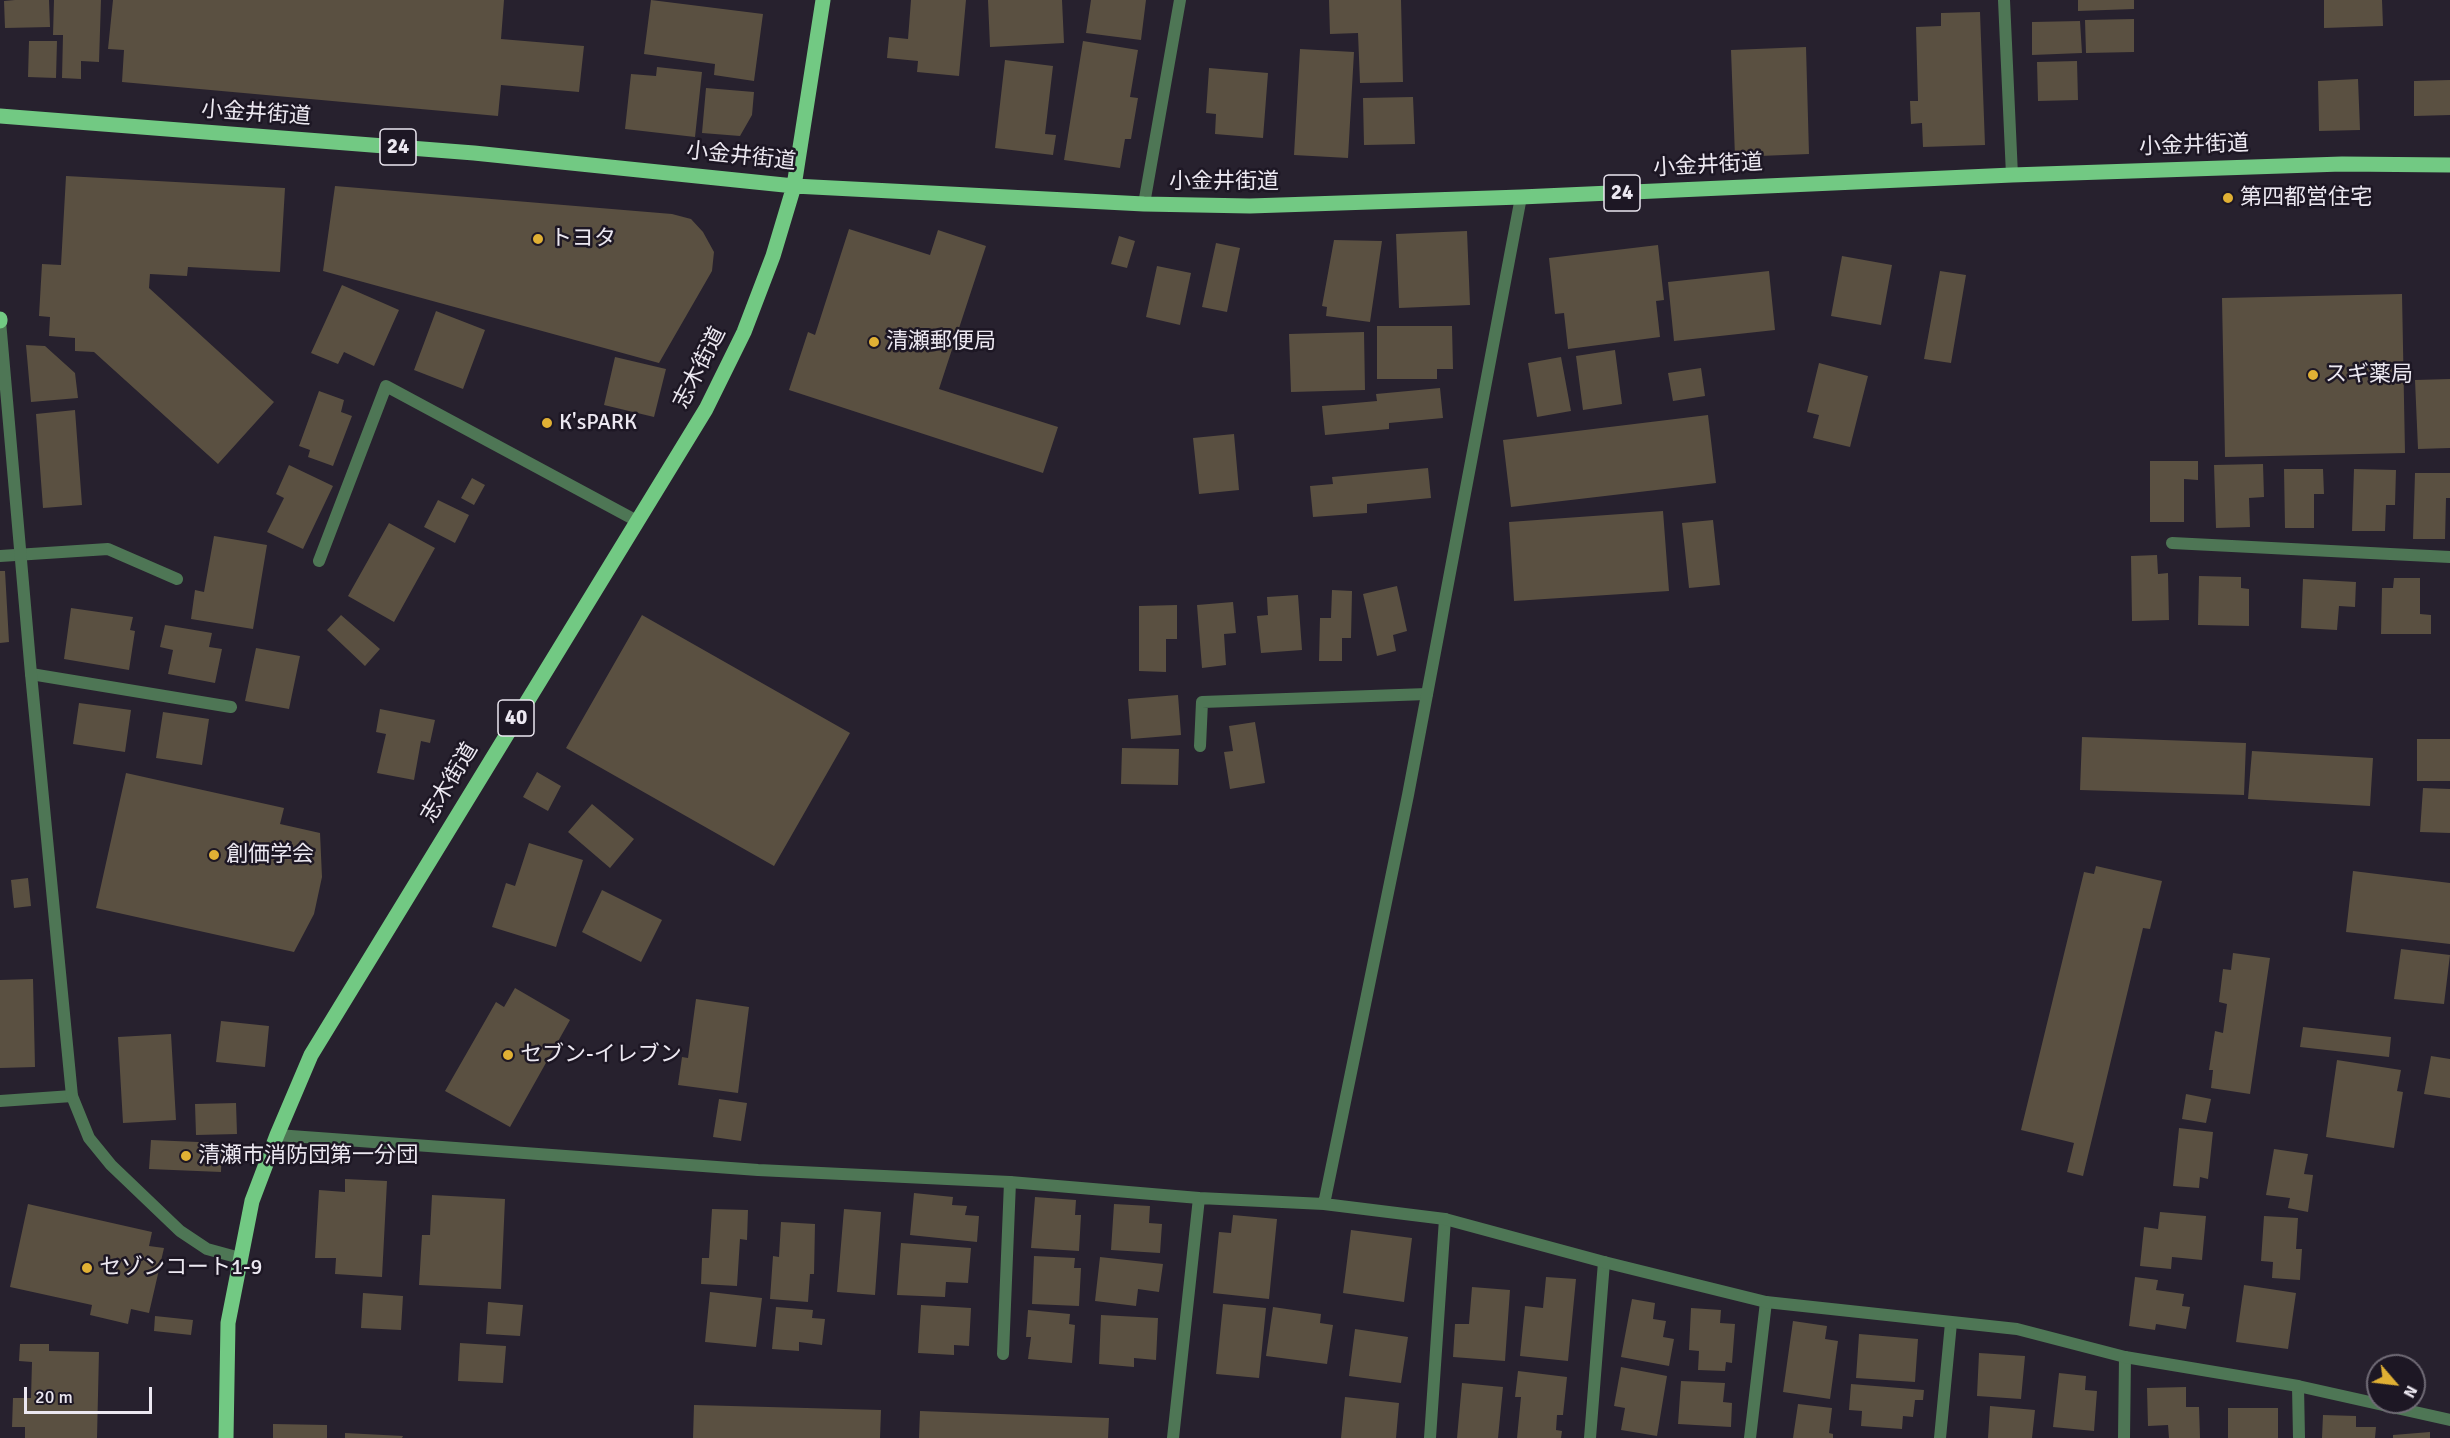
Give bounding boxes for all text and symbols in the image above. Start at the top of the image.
street label: 小金井街道 [200,97,312,131]
road number: 24 [380,129,416,165]
street label: 小金井街道 [2139,131,2249,161]
street label: 小金井街道 [685,138,797,176]
street label: 小金井街道 [1652,150,1764,182]
street label: 小金井街道 [1169,169,1279,195]
road number: 24 [1604,175,1640,211]
place label: 第四都営住宅 [2240,185,2372,211]
marker: 第四都営住宅 [2221,191,2235,205]
place label: トヨタ [550,226,616,252]
marker: トヨタ [531,232,545,246]
street label: 志木街道 [668,323,732,413]
place label: 清瀬郵便局 [886,329,996,355]
marker: 清瀬郵便局 [867,335,881,349]
place label: スギ薬局 [2325,362,2413,388]
marker: スギ薬局 [2306,368,2320,382]
place label: K'sPARK [559,410,637,436]
marker: K'sPARK [540,416,554,430]
road number: 40 [498,700,534,736]
street label: 志木街道 [416,738,484,828]
place label: 創価学会 [226,842,314,868]
marker: 創価学会 [207,848,221,862]
place label: セブン-イレブン [520,1042,682,1068]
marker: セブン-イレブン [501,1048,515,1062]
place label: 清瀬市消防団第一分団 [198,1143,418,1169]
marker: 清瀬市消防団第一分団 [179,1149,193,1163]
place label: セゾンコート1-9 [99,1255,262,1281]
marker: セゾンコート1-9 [80,1261,94,1275]
north arrow [2366,1354,2426,1414]
scale bar [27,1375,154,1413]
text: N [2399,1382,2422,1401]
text: 20 m [35,1386,73,1408]

